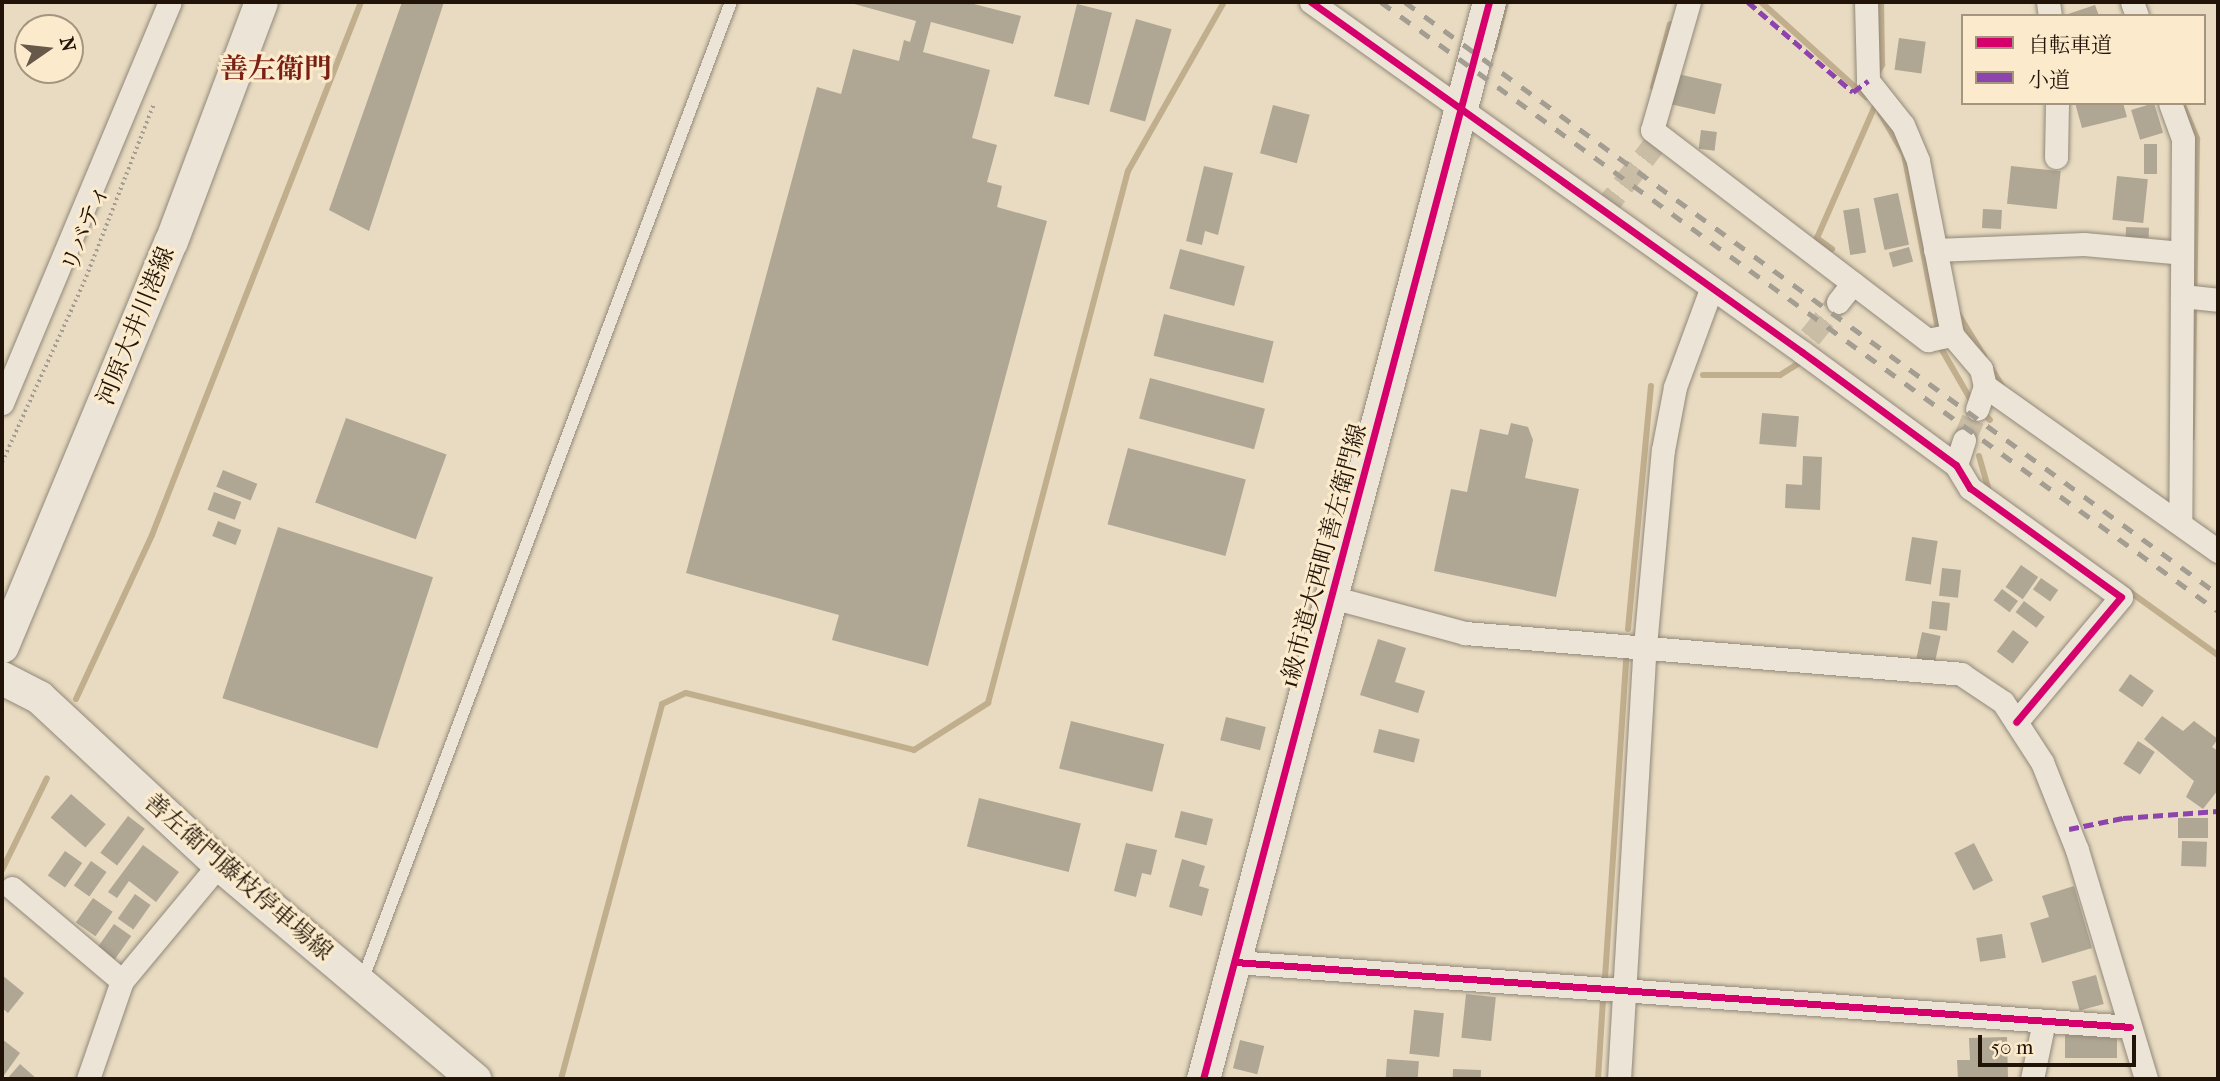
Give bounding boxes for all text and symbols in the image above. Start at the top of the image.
north arrow [14,14,84,84]
legend [1961,14,2206,105]
text: 自転車道 [2028,33,2112,57]
text: N [55,35,80,54]
district label: 善左衛門 [220,52,332,86]
text: 小道 [2028,68,2070,92]
street label: リバティ [55,178,117,278]
street label: 河原大井川港線 [91,243,181,409]
street label: 1級市道大西町善左衛門線 [1275,421,1373,691]
street label: 善左衛門藤枝停車場線 [138,787,338,967]
scale bar [1982,1021,2140,1066]
text: 50 m [1991,1035,2034,1059]

